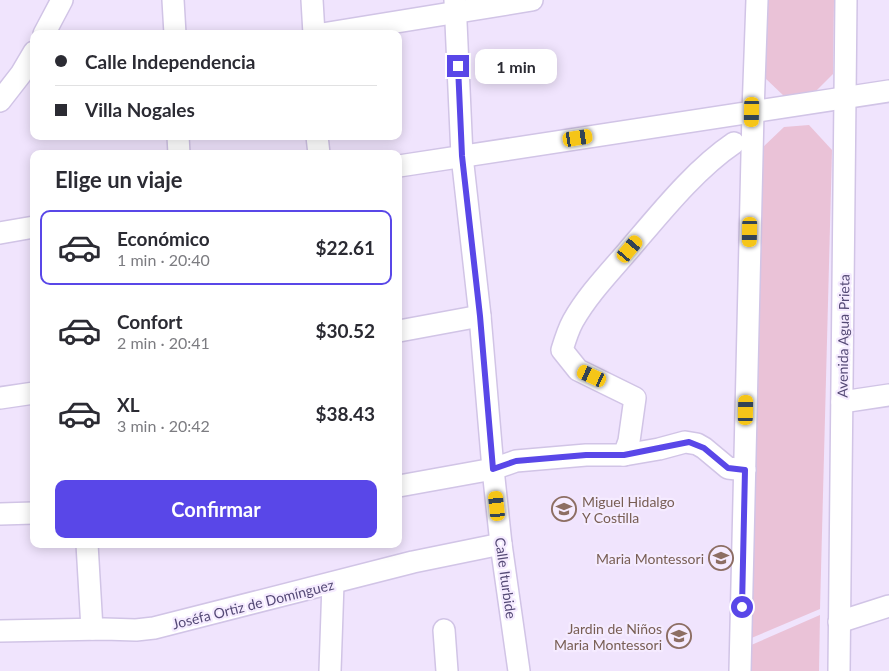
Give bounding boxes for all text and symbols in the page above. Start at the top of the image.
callout: 1 min [476,48,558,84]
text: Calle Independencia [85,50,255,73]
route end [447,55,469,77]
text: 1 min [496,57,536,76]
car [744,97,759,127]
text: Villa Nogales [85,98,195,121]
car [562,128,593,148]
text: Elige un viaje [55,166,183,193]
car [742,217,757,247]
icon: car [57,225,102,270]
text: Económico [117,227,210,250]
car [614,233,645,265]
text: $22.61 [315,236,375,259]
text: 1 min · 20:40 [117,250,210,269]
street label: Avenida Agua Prieta [833,274,853,398]
icon: car [57,308,102,353]
text: Confort [117,310,182,333]
text: $30.52 [315,319,375,342]
text: 2 min · 20:41 [117,333,210,352]
car [575,363,608,389]
icon: car [57,391,102,436]
text: XL [117,393,140,416]
car [738,395,753,425]
text: $38.43 [315,402,375,425]
text: 3 min · 20:42 [117,416,210,435]
button: Confirmar [55,480,377,538]
car [487,490,506,522]
place label: Miguel Hidalgo Y Costilla [582,493,675,526]
school or university icon: Miguel Hidalgo Y Costilla [551,496,577,522]
street label: Calle Iturbide [492,536,520,620]
school or university icon: Maria Montessori [708,545,734,571]
place label: Maria Montessori [596,550,704,567]
street label: Joséfa Ortiz de Domínguez [170,576,336,632]
route start [731,596,753,618]
place label: Jardin de Niños Maria Montessori [554,620,662,653]
school or university icon: Jardin de Niños Maria Montessori [666,623,692,649]

